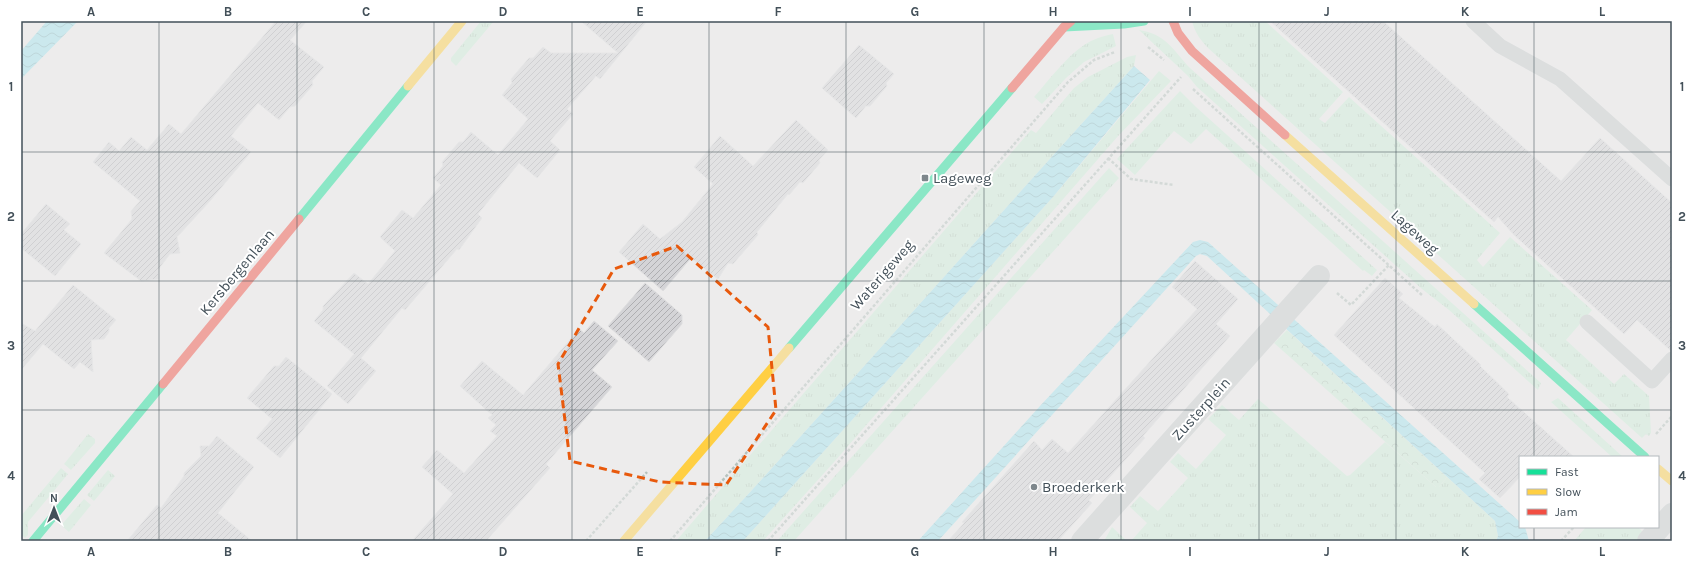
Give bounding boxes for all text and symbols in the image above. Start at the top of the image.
text: A [87,4,95,19]
text: B [224,4,232,19]
text: C [362,4,370,19]
text: D [499,4,508,19]
text: E [636,4,644,19]
text: F [774,4,782,19]
text: G [911,4,919,19]
text: H [1048,4,1058,19]
text: I [1188,4,1192,19]
text: J [1324,4,1330,19]
text: K [1461,4,1470,19]
text: L [1599,4,1606,19]
text: 1 [9,79,13,94]
text: 1 [1680,79,1684,94]
place label: Lageweg [933,169,992,187]
marker: Lageweg [920,173,930,183]
street label: Lageweg [1387,206,1443,259]
text: 2 [7,209,15,224]
text: 2 [1678,209,1686,224]
street label: Kersbergenlaan [196,225,278,319]
street label: Waterigeweg [846,236,918,314]
text: 3 [7,338,15,353]
text: 3 [1678,338,1686,353]
street label: Zusterplein [1168,374,1234,444]
legend [1519,456,1659,528]
text: Fast [1555,465,1579,479]
text: 4 [7,468,15,483]
text: 4 [1678,468,1686,483]
place label: Broederkerk [1042,478,1125,496]
marker: Broederkerk [1029,482,1039,492]
text: Slow [1555,485,1581,499]
north arrow [34,488,74,528]
text: N [50,492,58,505]
text: Jam [1555,505,1578,519]
text: A [87,544,95,559]
text: B [224,544,232,559]
text: C [362,544,370,559]
text: D [499,544,508,559]
text: E [636,544,644,559]
text: F [774,544,782,559]
text: G [911,544,919,559]
text: H [1048,544,1058,559]
text: I [1188,544,1192,559]
text: J [1324,544,1330,559]
text: K [1461,544,1470,559]
text: L [1599,544,1606,559]

